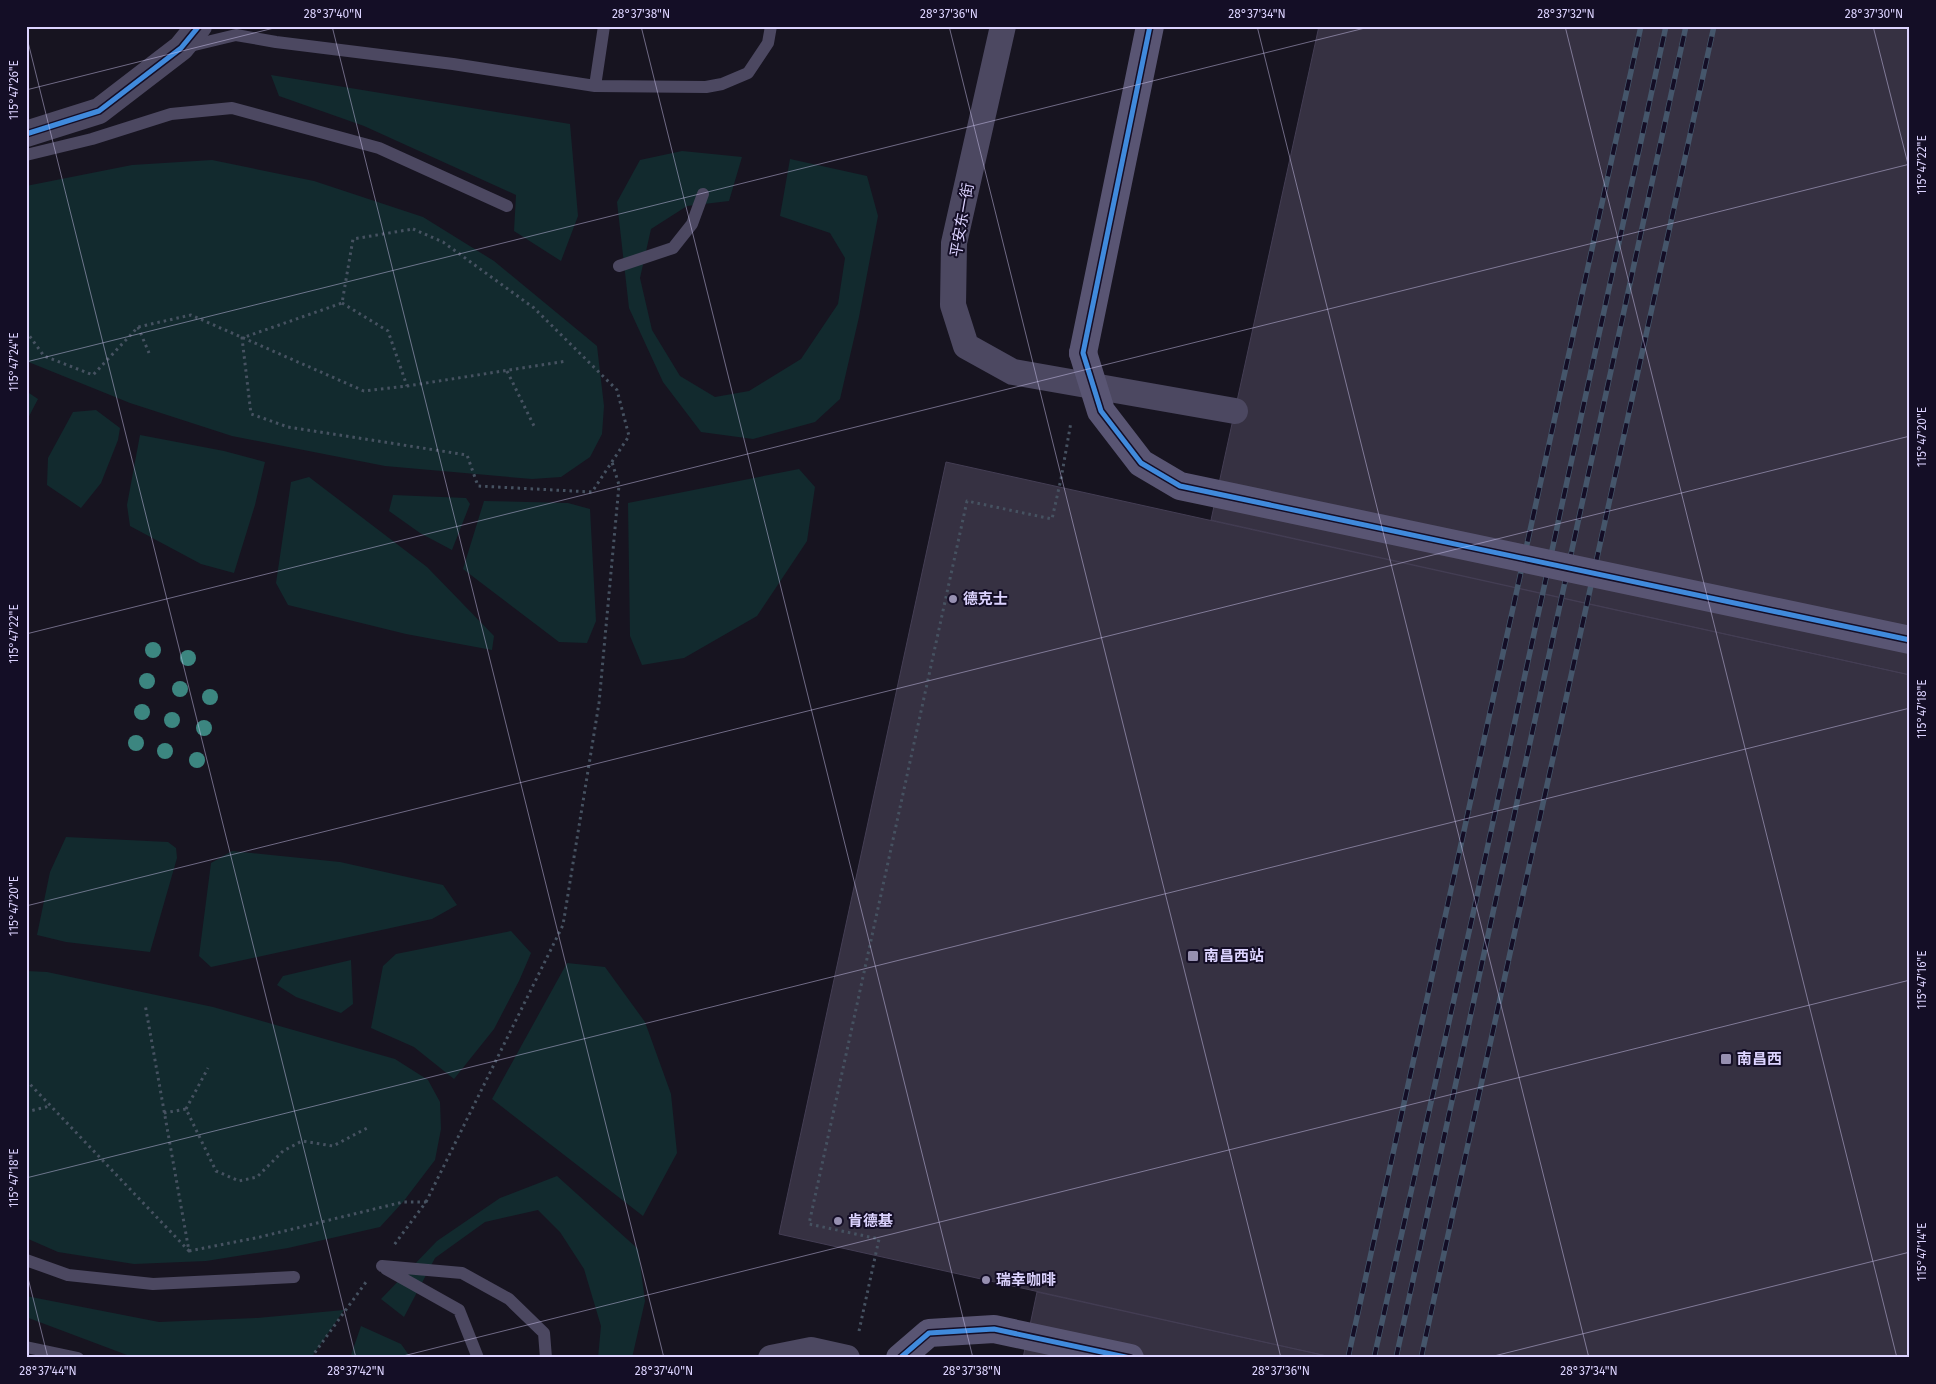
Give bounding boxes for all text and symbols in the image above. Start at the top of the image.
text: 28°37'40"N [304,7,362,21]
text: 28°37'38"N [612,7,670,21]
text: 28°37'36"N [920,7,978,21]
text: 28°37'34"N [1228,7,1286,21]
text: 28°37'32"N [1537,7,1595,21]
text: 28°37'30"N [1845,7,1903,21]
text: 115°47'26"E [7,60,21,120]
text: 115°47'22"E [1915,135,1929,195]
street label: 平安东一街 [947,181,977,259]
text: 115°47'24"E [7,332,21,392]
text: 115°47'20"E [1915,407,1929,467]
place label: 德克士 [963,590,1008,608]
marker: 德克士 [947,593,959,605]
text: 115°47'22"E [7,604,21,664]
text: 115°47'18"E [1915,679,1929,739]
text: 115°47'20"E [7,876,21,936]
place label: 南昌西站 [1204,947,1264,965]
marker: 南昌西站 [1186,949,1200,963]
text: 115°47'16"E [1915,950,1929,1010]
place label: 南昌西 [1737,1050,1782,1068]
marker: 南昌西 [1719,1052,1733,1066]
text: 115°47'18"E [7,1148,21,1208]
place label: 肯德基 [848,1212,893,1230]
marker: 肯德基 [832,1215,844,1227]
text: 115°47'14"E [1915,1223,1929,1281]
place label: 瑞幸咖啡 [996,1271,1056,1289]
marker: 瑞幸咖啡 [980,1274,992,1286]
text: 28°37'44"N [19,1364,77,1378]
text: 28°37'42"N [327,1364,385,1378]
text: 28°37'40"N [635,1364,693,1378]
text: 28°37'38"N [943,1364,1001,1378]
text: 28°37'36"N [1252,1364,1310,1378]
text: 28°37'34"N [1560,1364,1618,1378]

